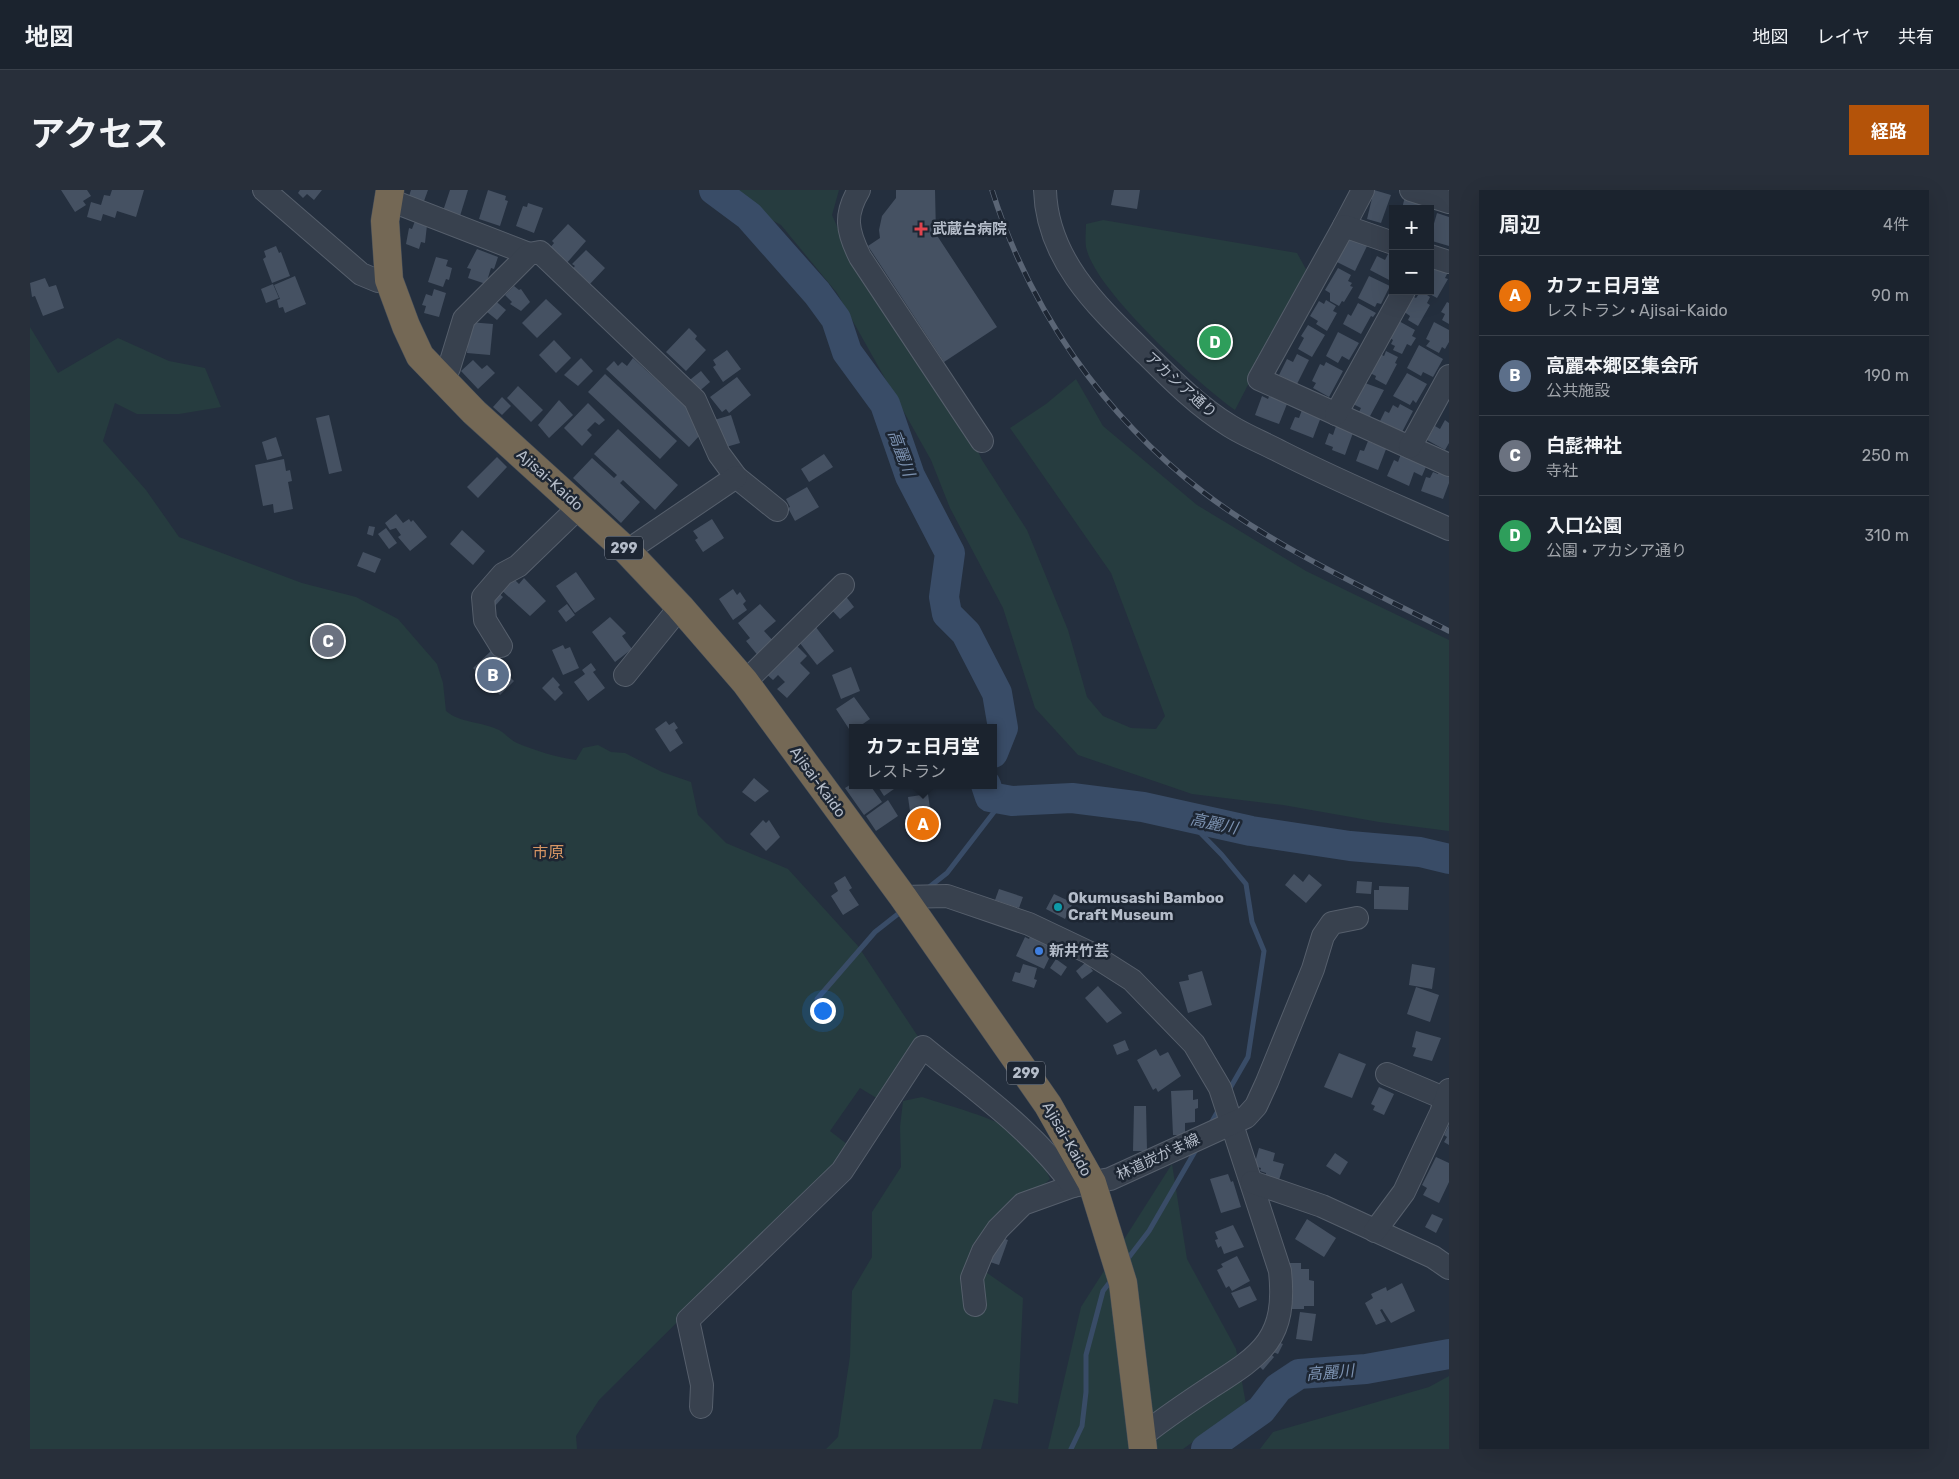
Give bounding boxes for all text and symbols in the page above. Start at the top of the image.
text: 地図 [25,23,73,51]
text: 地図 [1753,26,1789,48]
text: レイヤ [1817,26,1870,48]
text: 共有 [1898,26,1934,48]
button: 経路 [1849,105,1929,155]
text: アクセス [30,113,168,155]
map controls [1389,205,1434,295]
button: + [1389,205,1434,250]
text: 周辺 [1499,212,1541,237]
text: 4件 [1883,215,1909,234]
place label: 武蔵台病院 [932,220,1007,238]
marker: 武蔵台病院 [914,222,928,236]
button: − [1389,250,1434,295]
text: カフェ日月堂 [1546,274,1660,297]
text: A [1509,286,1521,305]
text: 90 m [1871,286,1909,305]
text: レストラン · Ajisai-Kaido [1546,301,1728,320]
pin: D [1199,323,1231,361]
street label: アカシア通り [1142,348,1220,422]
text: 高麗本郷区集会所 [1546,354,1698,377]
text: B [1509,366,1521,385]
text: 190 m [1864,366,1909,385]
text: 公共施設 [1546,381,1610,400]
water label: 高麗川 [884,427,919,481]
text: 白髭神社 [1546,434,1622,457]
street label: Ajisai-Kaido [513,446,587,514]
text: C [1509,446,1521,465]
text: 250 m [1862,446,1909,465]
text: 寺社 [1546,461,1578,480]
text: 入口公園 [1546,514,1622,537]
text: D [1509,526,1521,545]
text: 310 m [1865,526,1909,545]
road number: 299 [605,536,643,559]
text: 公園 · アカシア通り [1546,541,1687,560]
pin: C [312,622,344,660]
pin: B [477,656,509,694]
popup [849,724,997,789]
text: カフェ日月堂 [866,735,980,758]
street label: Ajisai-Kaido [786,743,850,821]
text: レストラン [866,762,946,781]
pin: A [907,805,939,843]
water label: 高麗川 [1188,809,1241,838]
district label: 市原 [532,843,564,862]
place label: Okumusashi Bamboo Craft Museum [1068,889,1224,924]
marker: Okumusashi Bamboo Craft Museum [1052,901,1064,913]
place label: 新井竹芸 [1049,942,1109,960]
marker: 新井竹芸 [1033,945,1045,957]
your location [810,998,836,1024]
road number: 299 [1007,1061,1045,1084]
street label: Ajisai-Kaido [1038,1099,1096,1179]
street label: 林道炭がま線 [1113,1130,1203,1184]
water label: 高麗川 [1305,1361,1357,1384]

